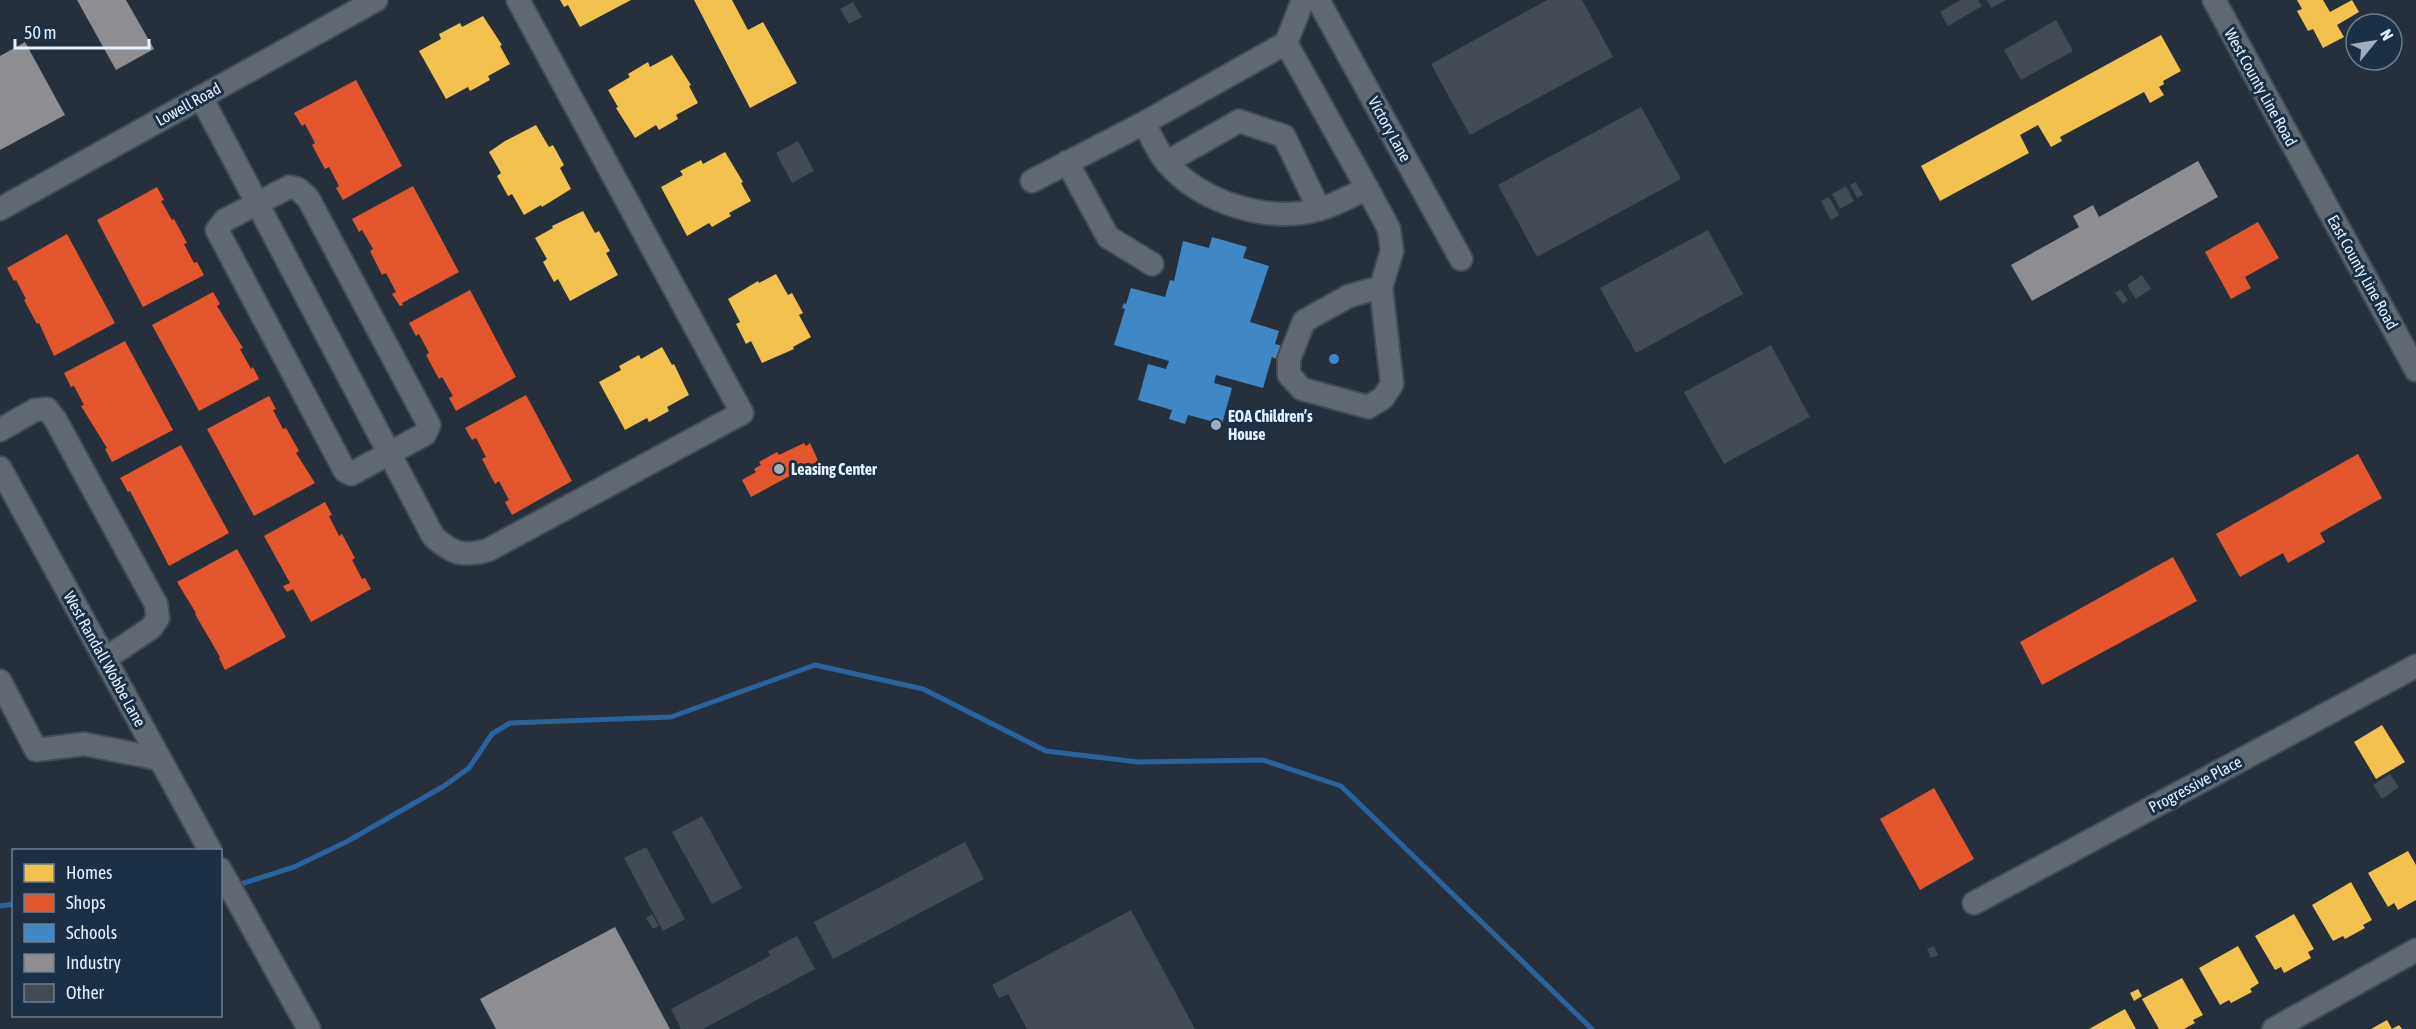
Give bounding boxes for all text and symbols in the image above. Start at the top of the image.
scale bar [15,12,148,50]
north arrow [2344,12,2404,72]
text: 50 m [24,22,56,43]
street label: West County Line Road [2220,25,2301,150]
text: N [2377,26,2397,43]
street label: Lowell Road [152,79,224,129]
street label: Victory Lane [1364,93,1415,165]
street label: East County Line Road [2323,212,2402,333]
place label: EOA Children’s House [1228,407,1313,443]
marker: EOA Children’s House [1209,418,1223,432]
place label: Leasing Center [791,460,877,478]
marker: Leasing Center [772,462,786,476]
street label: West Randall Wobbe Lane [60,588,150,730]
street label: Progressive Place [2146,752,2245,817]
legend [12,849,222,1017]
text: Homes [66,862,112,883]
text: Shops [66,892,106,913]
text: Schools [66,922,117,943]
text: Industry [66,952,121,973]
text: Other [66,982,105,1003]

